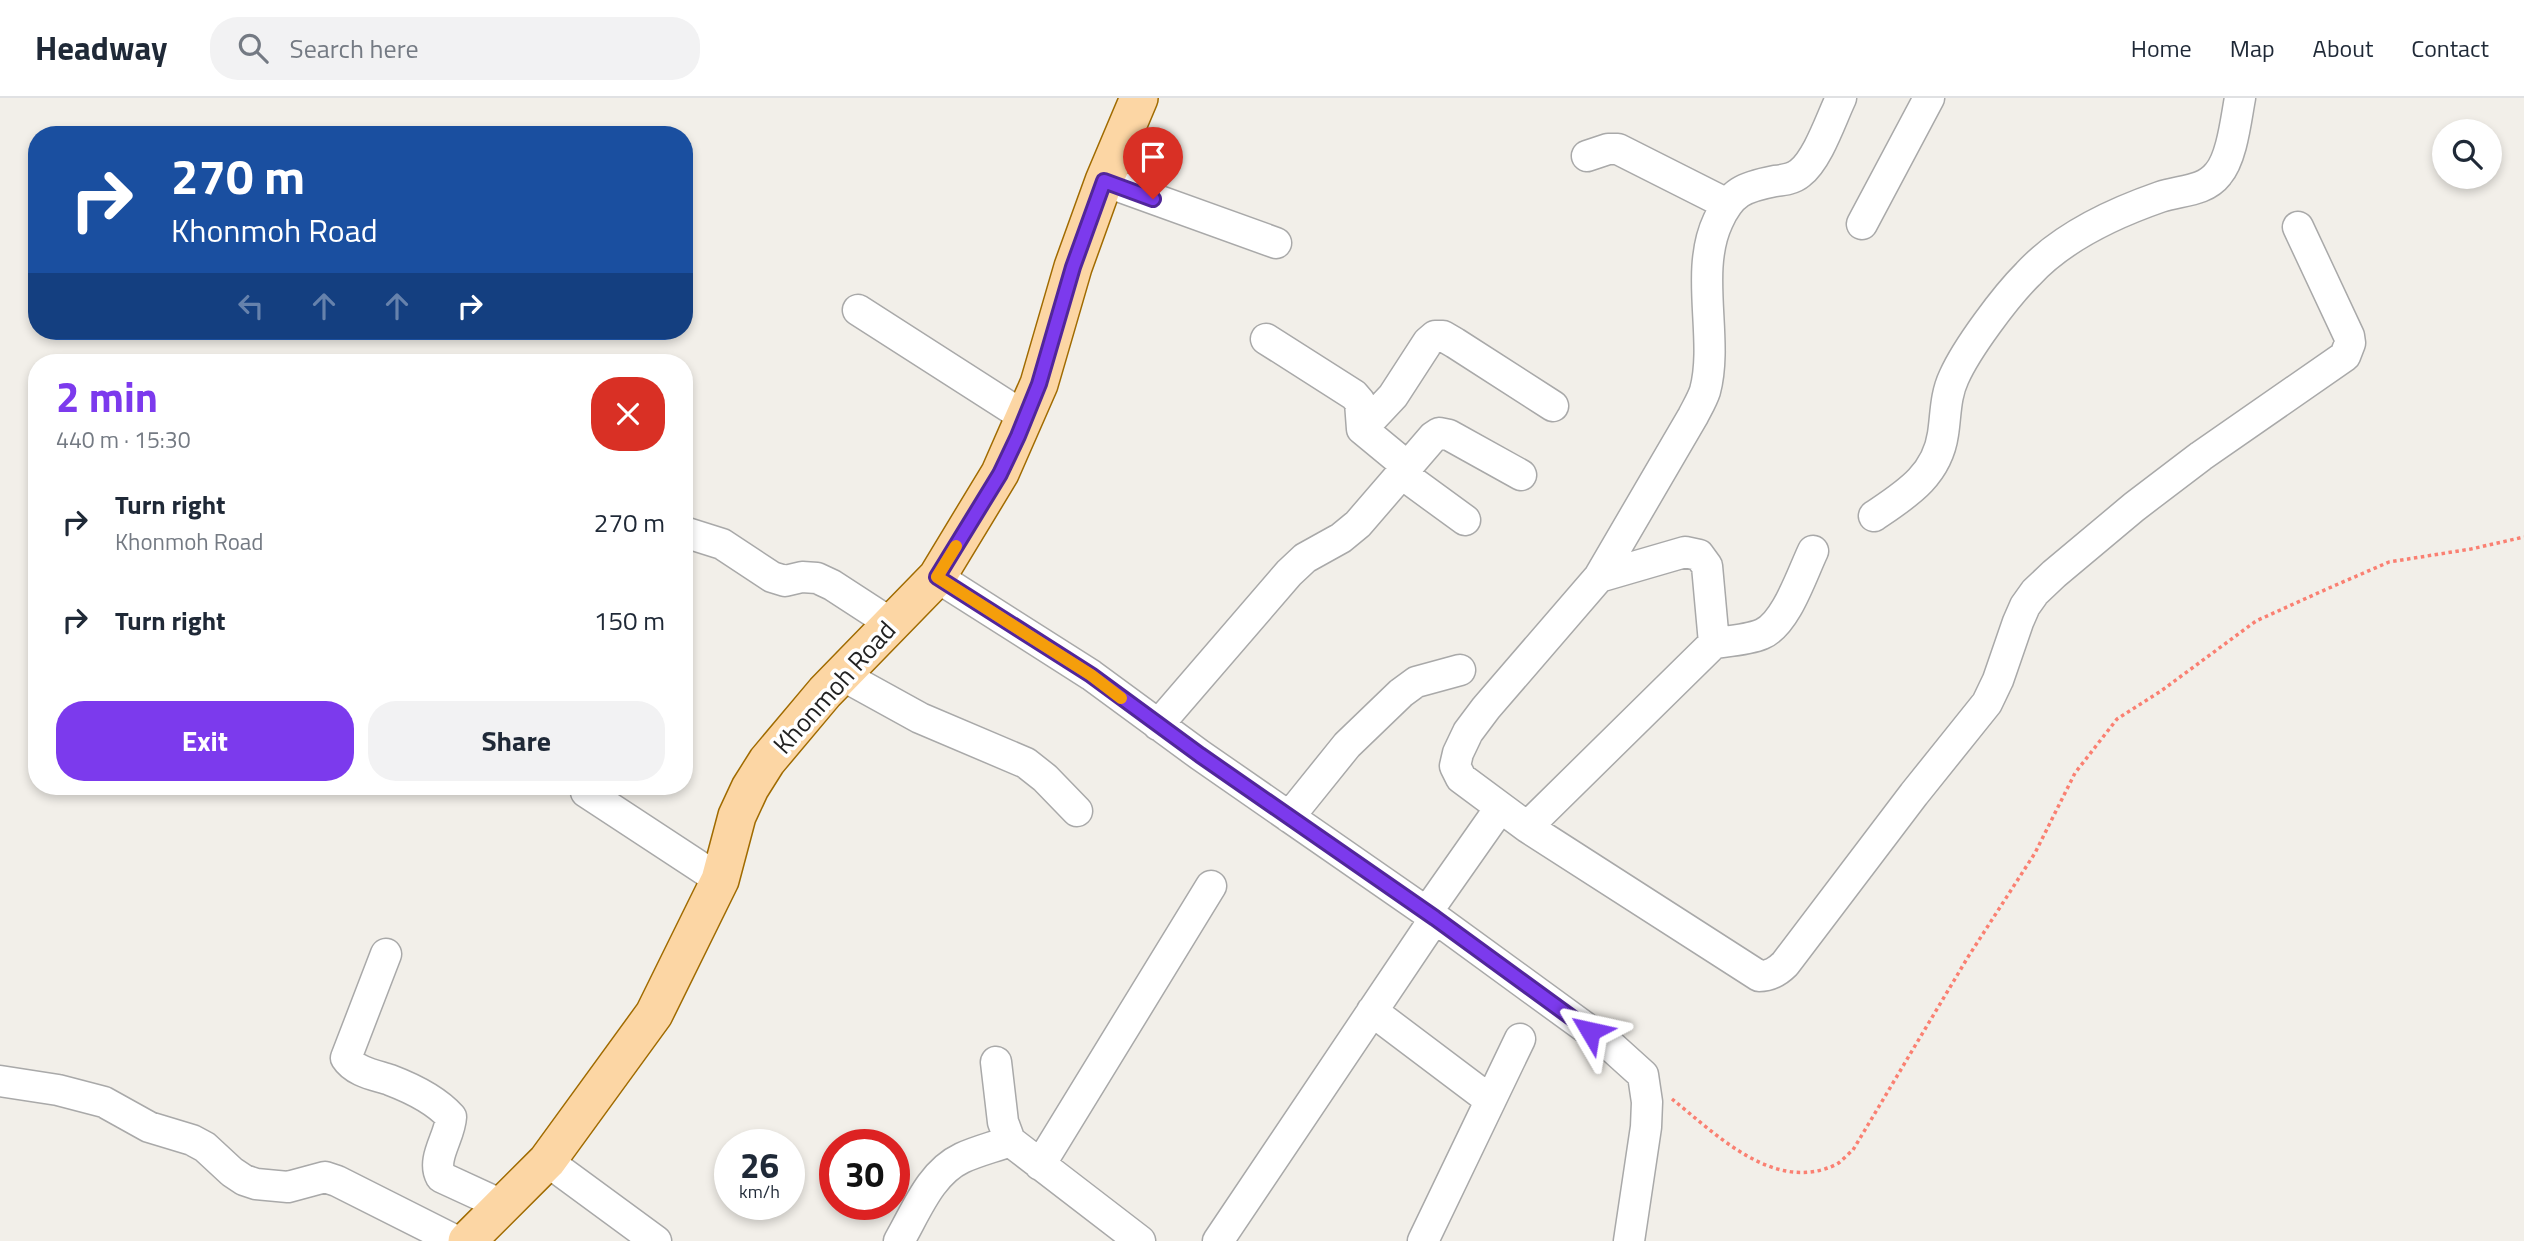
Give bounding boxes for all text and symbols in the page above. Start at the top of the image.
search box [210,17,700,80]
text: Headway [35,23,168,73]
icon: search [234,29,272,67]
text: Search here [290,29,419,68]
text: Home [2131,30,2192,66]
text: Map [2230,30,2275,66]
text: About [2313,30,2373,66]
text: Contact [2411,30,2489,66]
map controls [2432,119,2502,189]
button: search [2432,119,2502,189]
pin [1123,127,1183,199]
text: 270 m [171,138,305,213]
icon: arrive [1134,138,1172,176]
icon: right [56,154,147,245]
text: Khonmoh Road [171,206,378,254]
icon: left [232,287,270,325]
icon: ahead [305,287,343,325]
icon: ahead [378,287,416,325]
icon: right [451,287,489,325]
text: 2 min [56,364,158,428]
button: close [591,377,665,451]
text: 440 m · 15:30 [56,422,191,457]
text: Turn right [115,485,226,524]
icon: right [56,503,94,541]
text: 270 m [594,503,665,542]
text: Khonmoh Road [115,524,264,559]
icon: right [56,601,94,639]
text: Turn right [115,601,226,640]
text: 150 m [594,601,665,640]
street label: Khonmoh Road [763,612,905,762]
button: Exit [56,701,354,781]
button: Share [368,701,665,781]
position arrow [1553,994,1627,1068]
speed limit sign: 30 [819,1129,910,1220]
text: 26 [740,1138,779,1192]
text: km/h [739,1178,780,1205]

